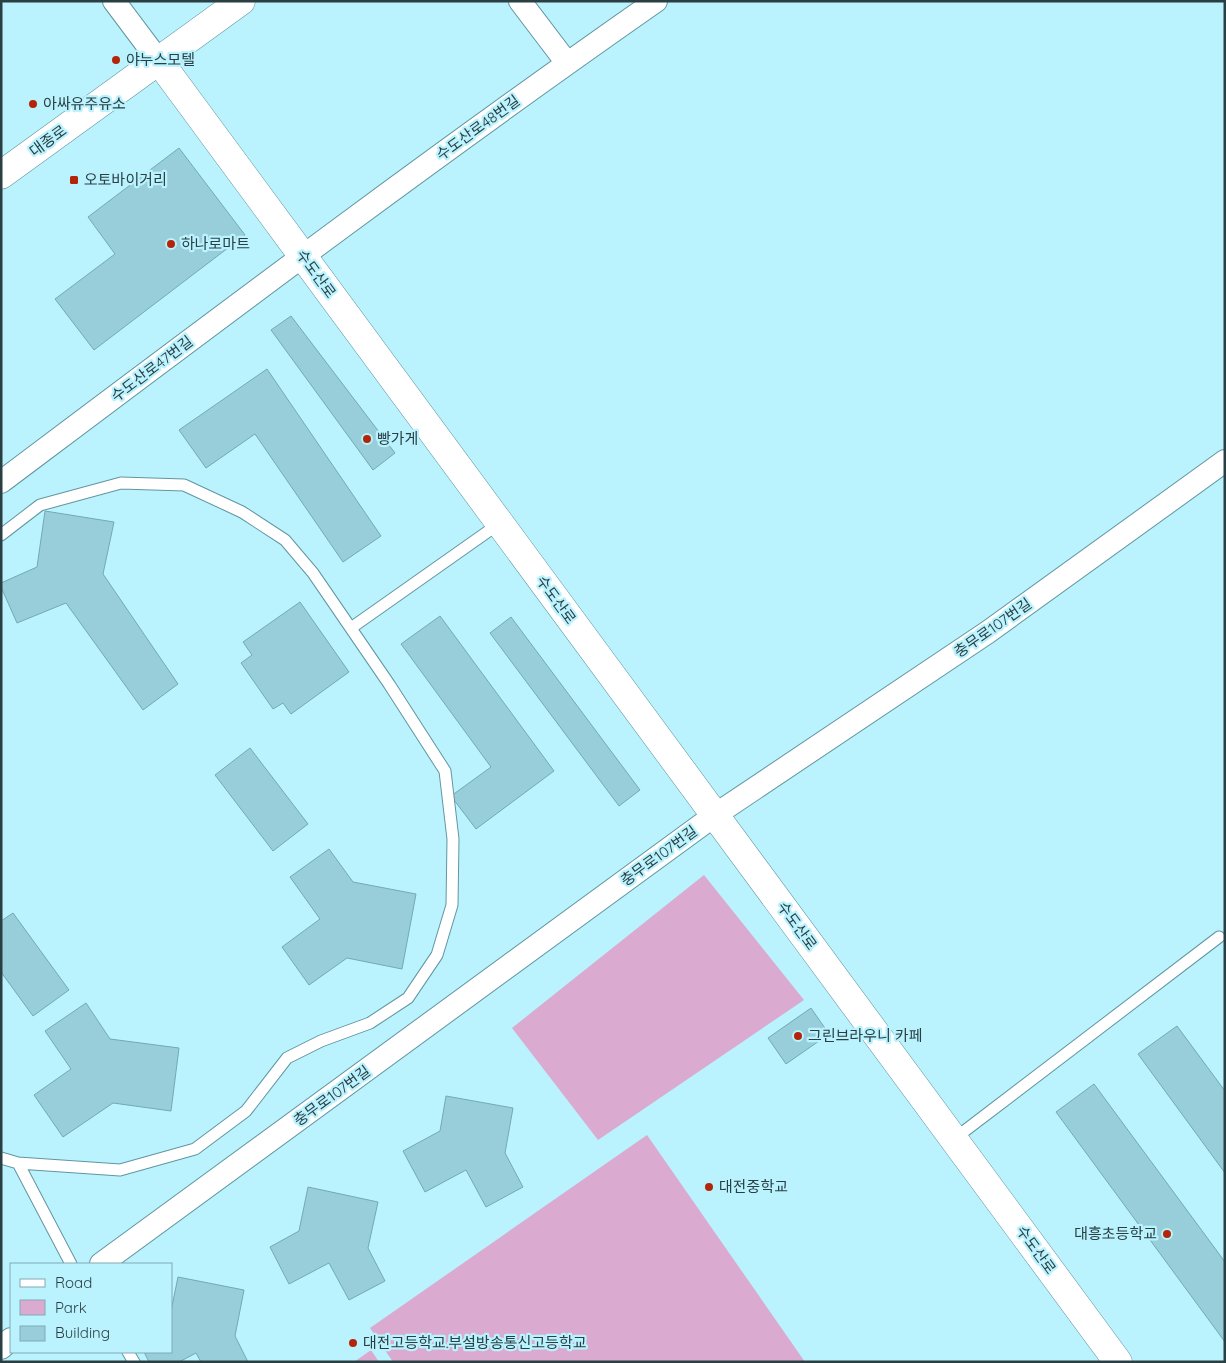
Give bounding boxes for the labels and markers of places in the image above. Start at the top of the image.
place label: 야누스모텔 [126,50,195,69]
marker: 야누스모텔 [110,54,122,66]
place label: 아싸유주유소 [43,94,126,113]
marker: 아싸유주유소 [27,98,39,110]
place label: 오토바이거리 [84,170,167,189]
marker: 오토바이거리 [68,174,80,186]
place label: 하나로마트 [181,234,250,253]
marker: 하나로마트 [165,238,177,250]
place label: 빵가게 [377,429,418,448]
marker: 빵가게 [361,433,373,445]
place label: 그린브라우니 카페 [808,1026,923,1045]
marker: 그린브라우니 카페 [792,1030,804,1042]
place label: 대전중학교 [719,1177,788,1196]
marker: 대전중학교 [703,1181,715,1193]
place label: 대흥초등학교 [1074,1224,1157,1243]
marker: 대흥초등학교 [1161,1228,1173,1240]
place label: 대전고등학교.부설방송통신고등학교 [363,1333,587,1352]
marker: 대전고등학교.부설방송통신고등학교 [347,1337,359,1349]

